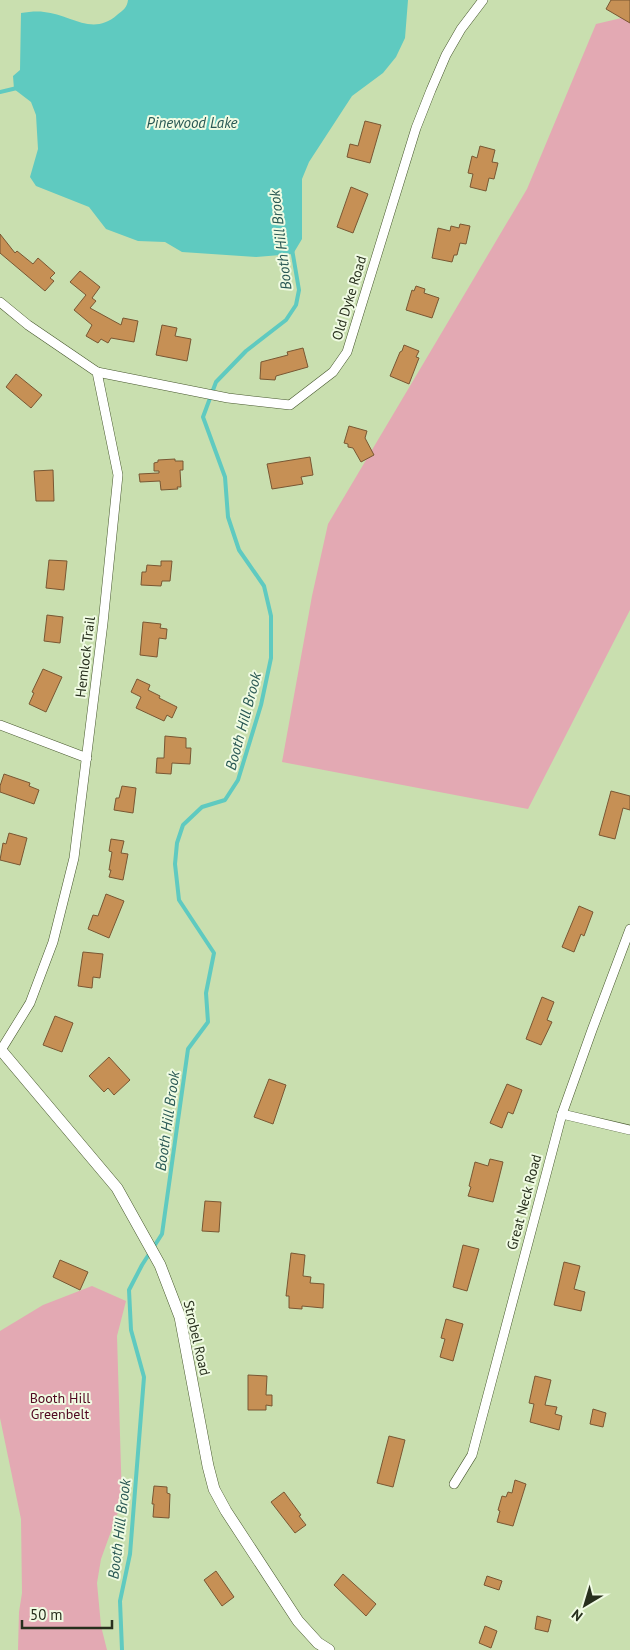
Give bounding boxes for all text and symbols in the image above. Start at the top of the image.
water label: Pinewood Lake [147,113,238,132]
water label: Booth Hill Brook [264,188,296,291]
street label: Old Dyke Road [328,254,370,342]
street label: Hemlock Trail [71,616,99,698]
water label: Booth Hill Brook [221,669,265,772]
water label: Booth Hill Brook [151,1069,184,1172]
street label: Great Neck Road [503,1152,545,1252]
street label: Strobel Road [180,1299,214,1377]
park label: Booth Hill Greenbelt [30,1389,90,1423]
water label: Booth Hill Brook [103,1477,135,1580]
north arrow [560,1580,610,1630]
scale bar [22,1598,112,1630]
text: 50 m [30,1605,63,1624]
text: N [568,1605,586,1625]

